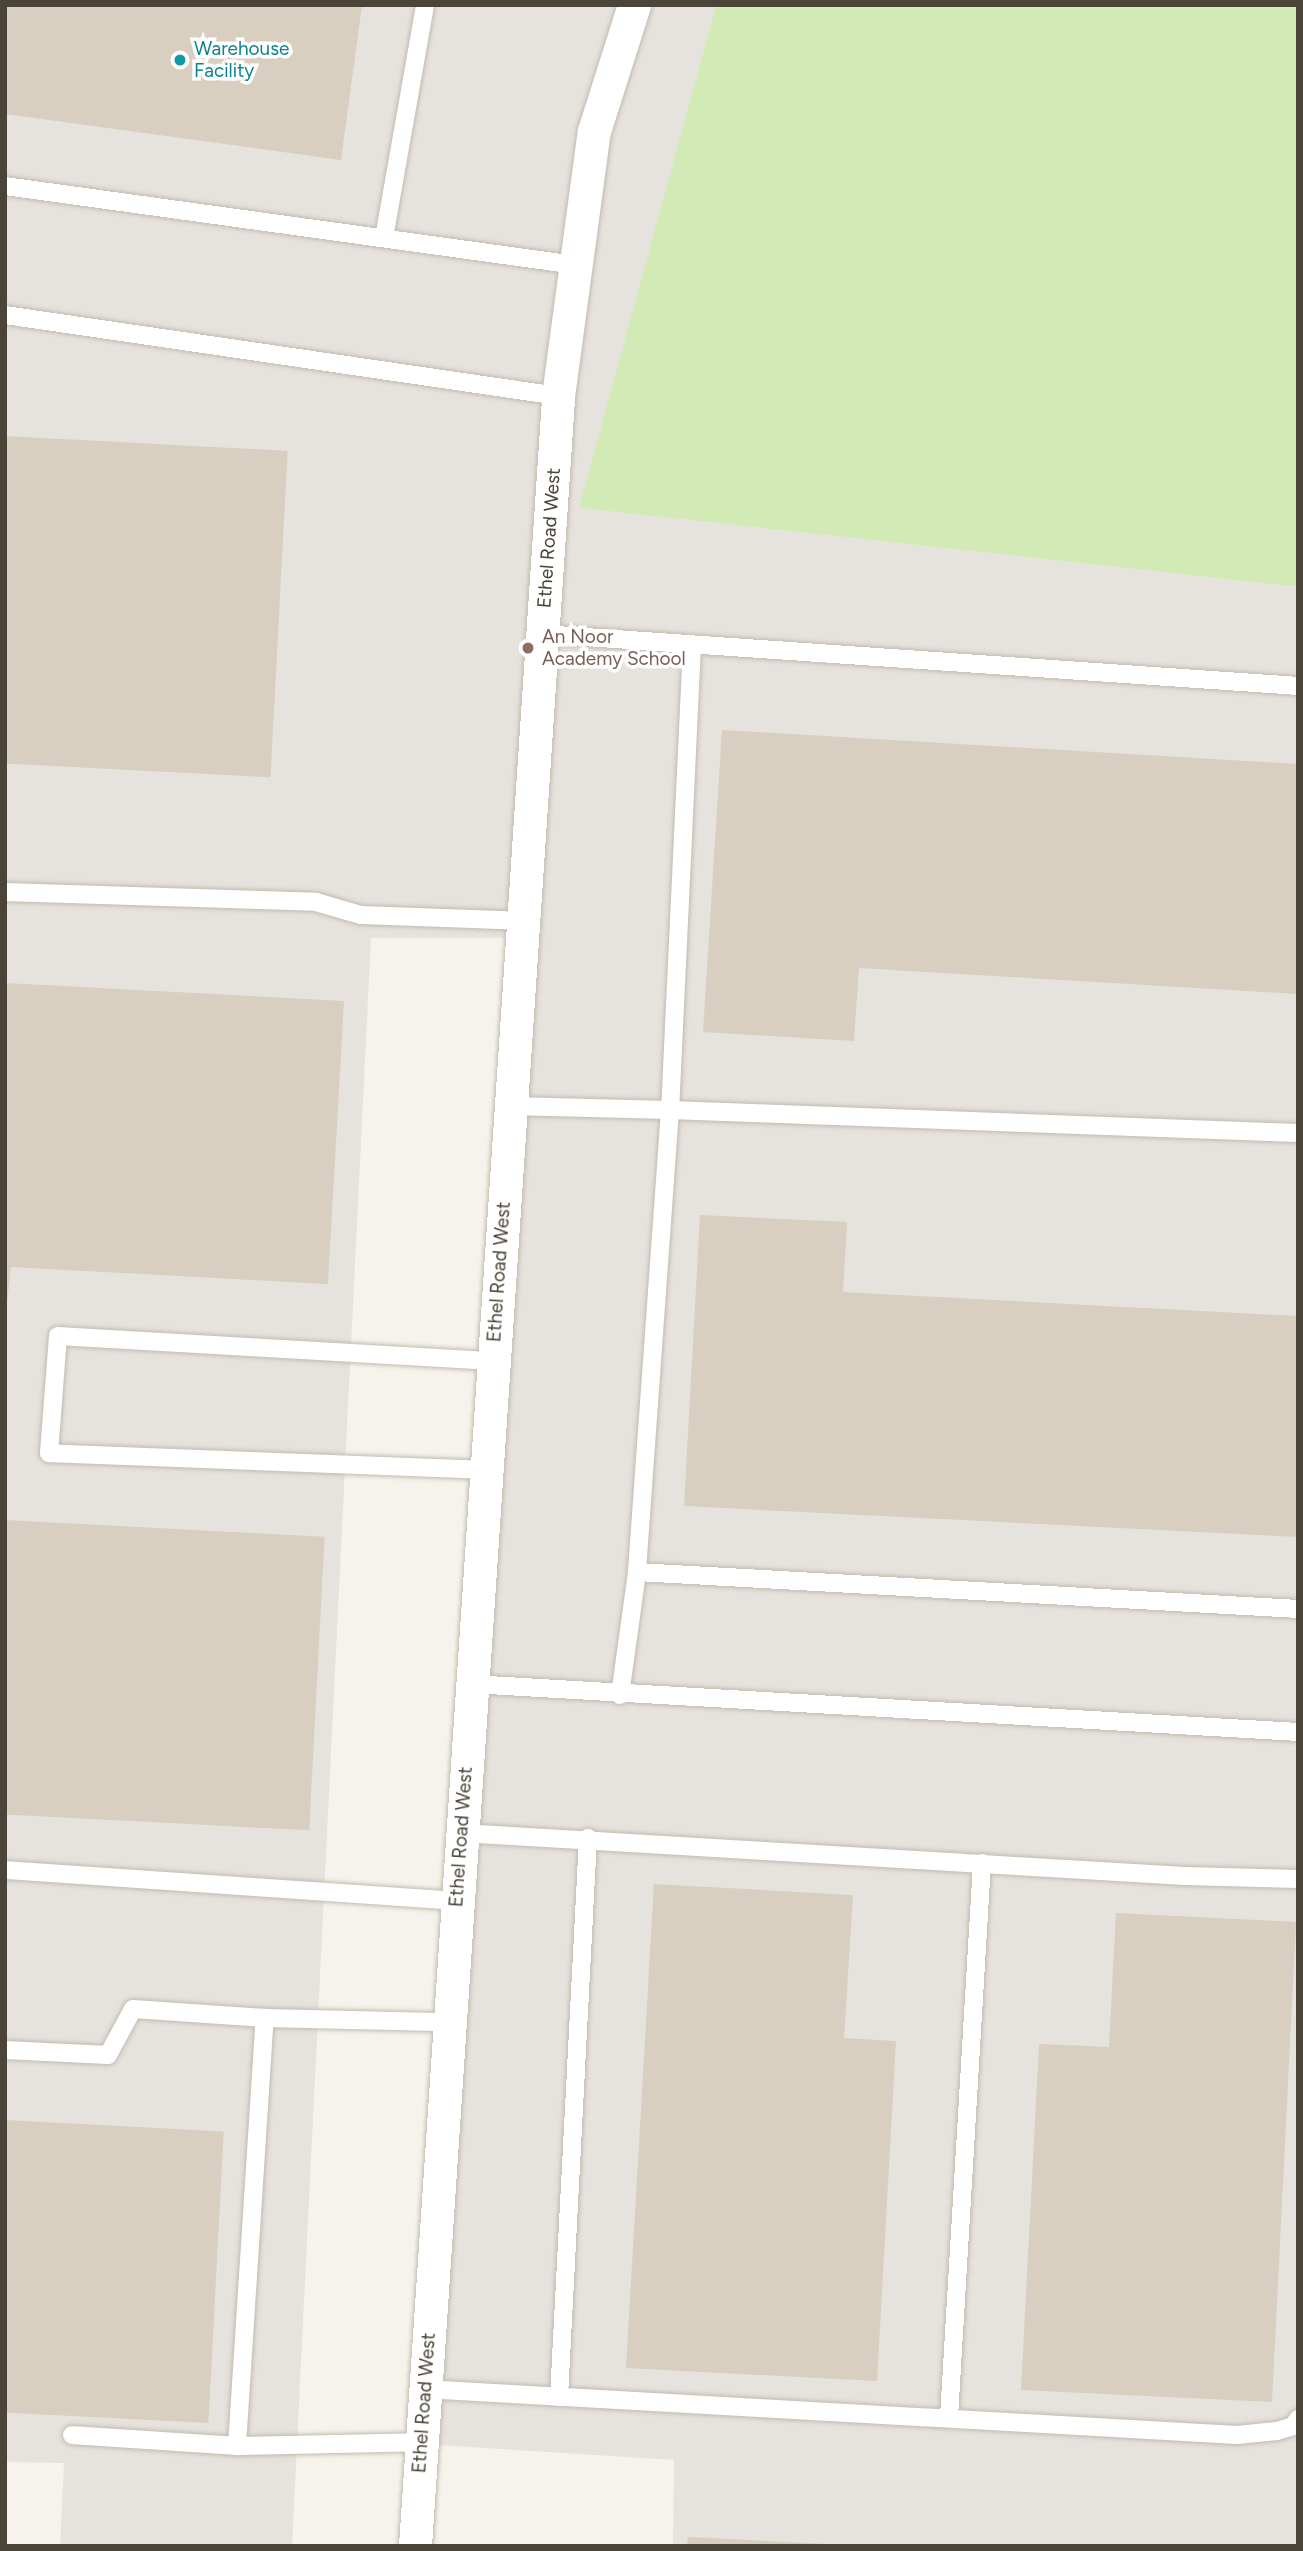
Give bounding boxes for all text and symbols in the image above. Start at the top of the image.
place label: Warehouse Facility [194,38,289,82]
marker: Warehouse Facility [172,52,188,68]
street label: Ethel Road West [533,467,565,609]
place label: An Noor Academy School [542,626,686,670]
marker: An Noor Academy School [520,640,536,656]
street label: Ethel Road West [483,1201,515,1343]
street label: Ethel Road West [445,1766,477,1908]
street label: Ethel Road West [408,2332,440,2474]

